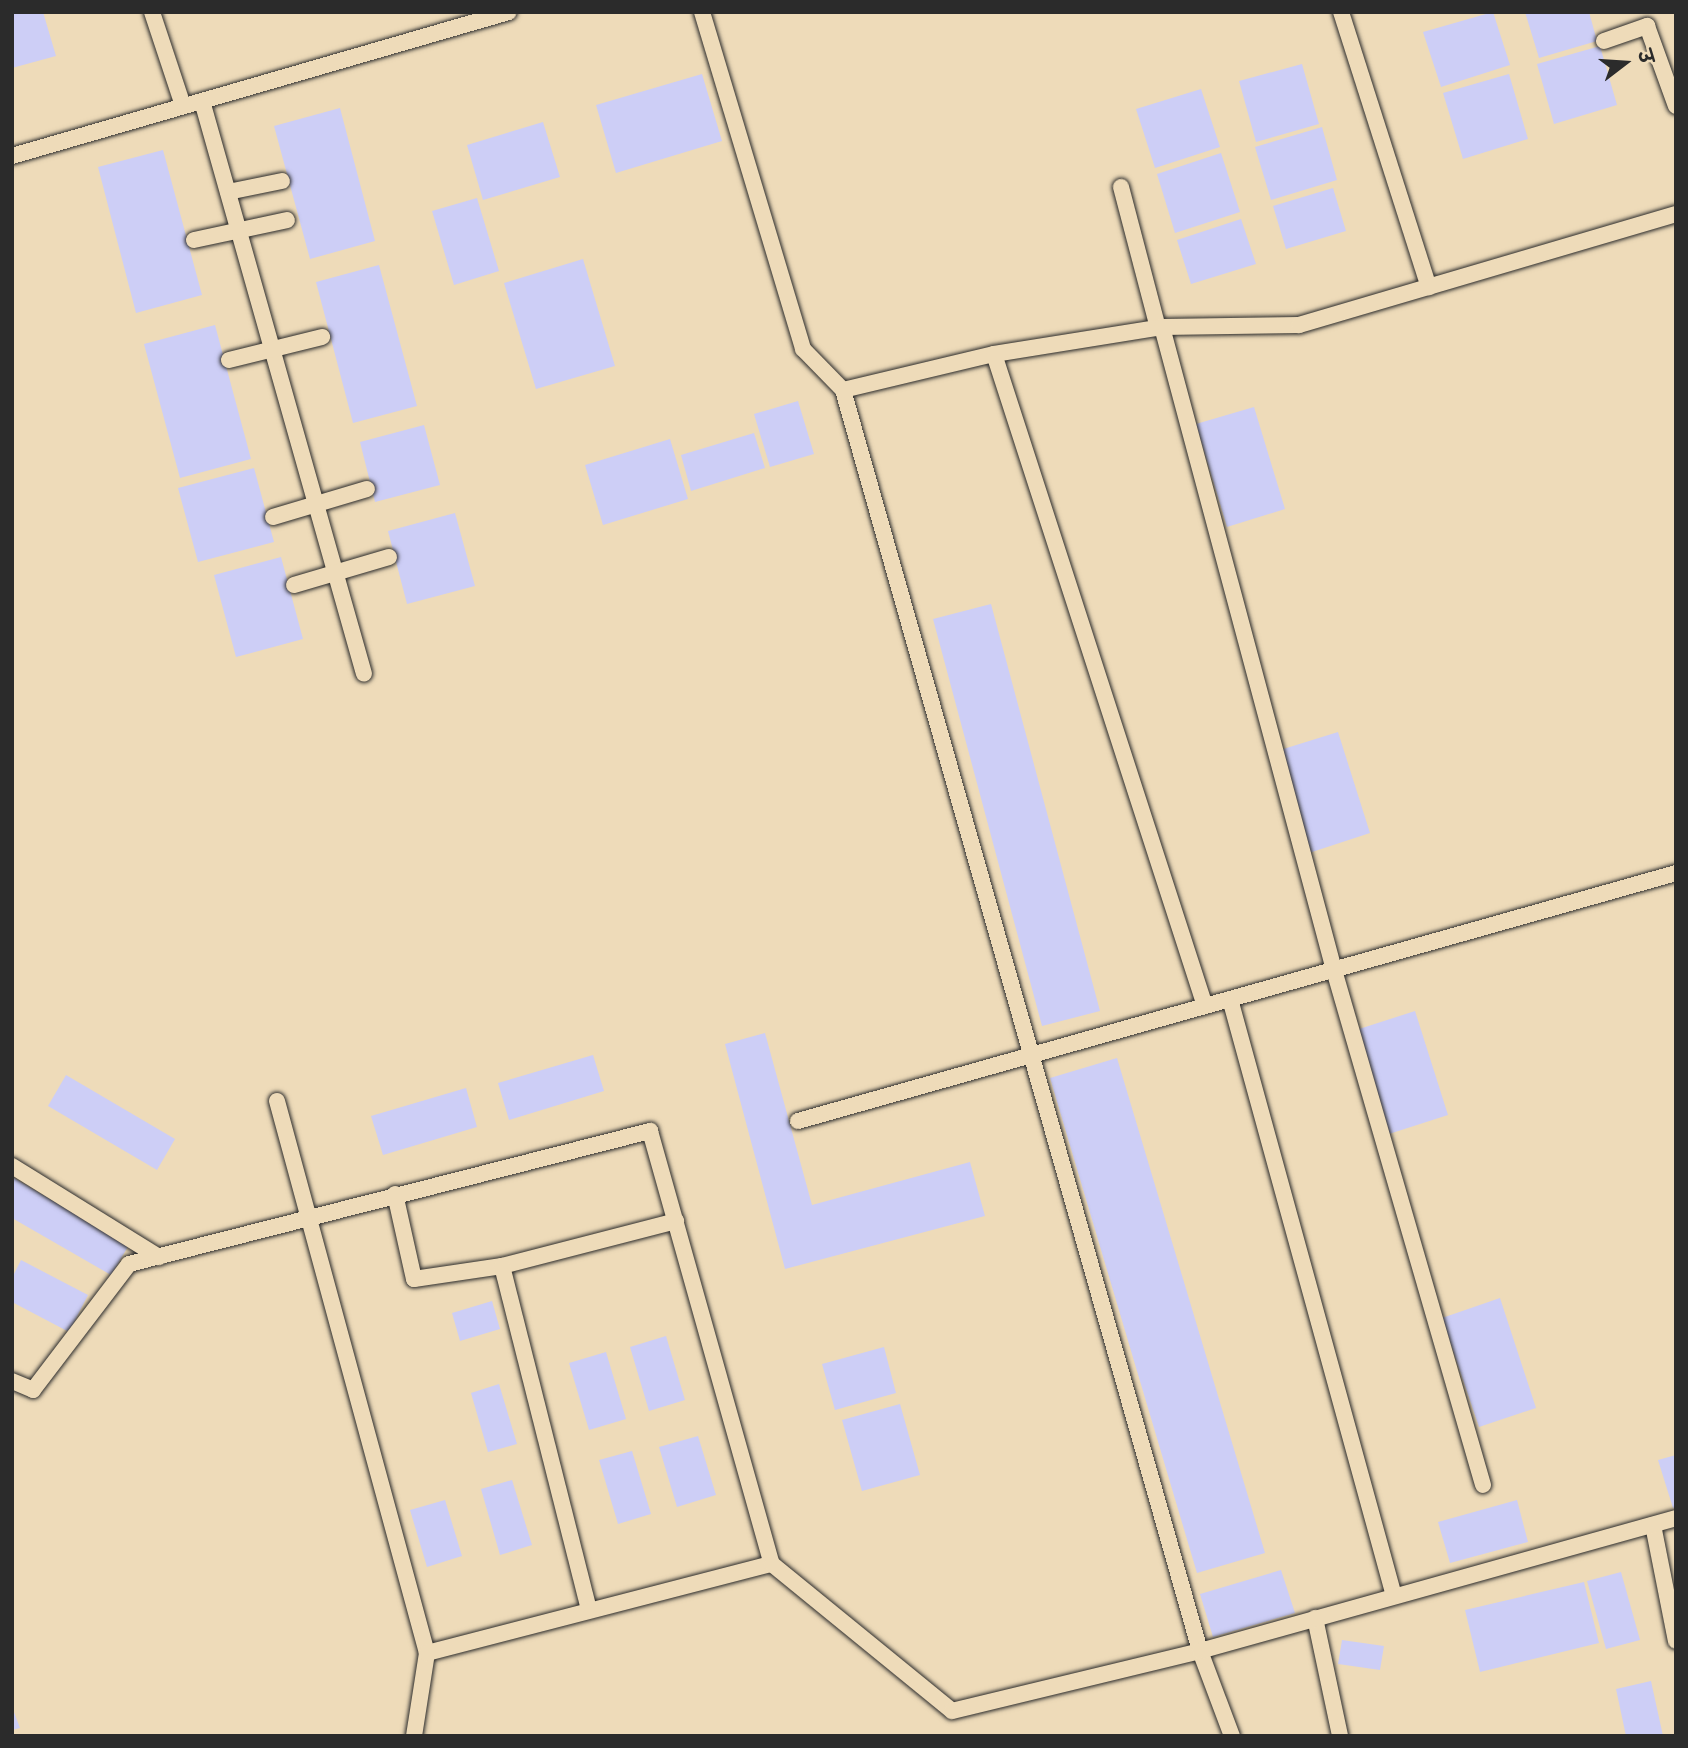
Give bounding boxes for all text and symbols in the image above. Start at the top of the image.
north arrow [1590,28,1660,98]
text: उ [1632,47,1658,66]

